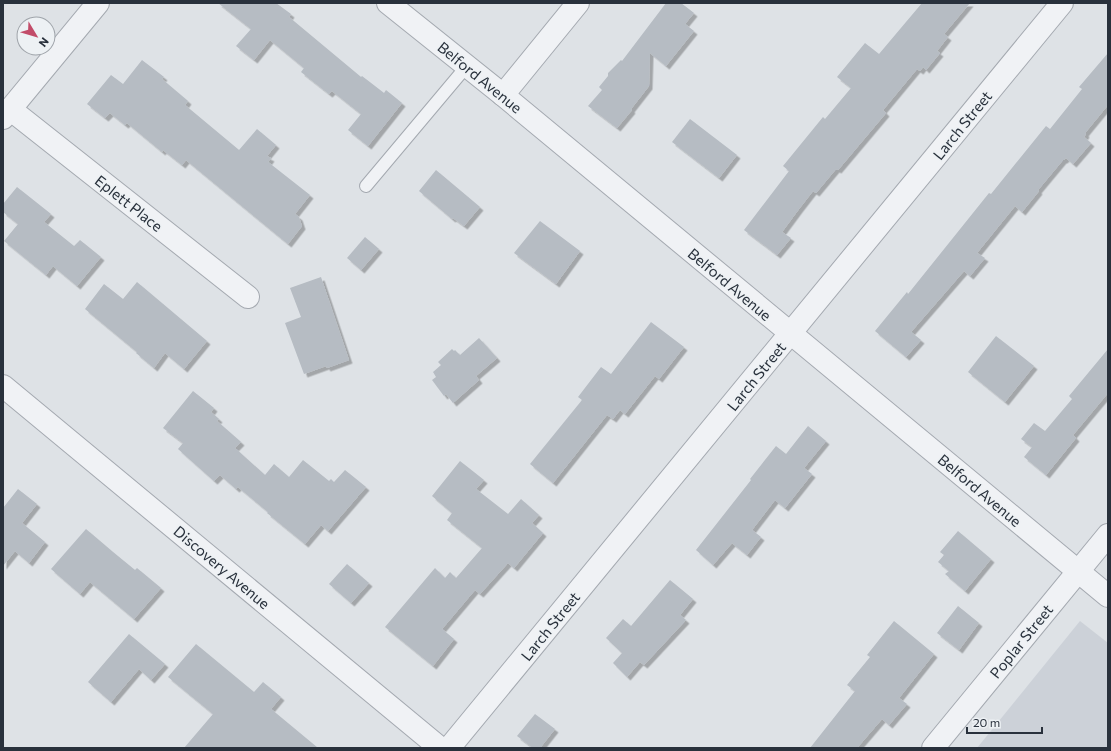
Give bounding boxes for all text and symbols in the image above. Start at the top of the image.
north arrow [16,16,56,56]
text: N [37,35,52,50]
street label: Belford Avenue [434,38,526,117]
street label: Larch Street [929,87,995,163]
street label: Eplett Place [92,171,167,235]
street label: Belford Avenue [685,244,775,324]
street label: Larch Street [723,338,789,414]
street label: Belford Avenue [935,450,1025,530]
street label: Discovery Avenue [170,522,274,612]
street label: Larch Street [517,588,583,664]
street label: Poplar Street [986,600,1056,682]
scale bar [967,709,1042,735]
text: 20 m [973,715,1000,729]

